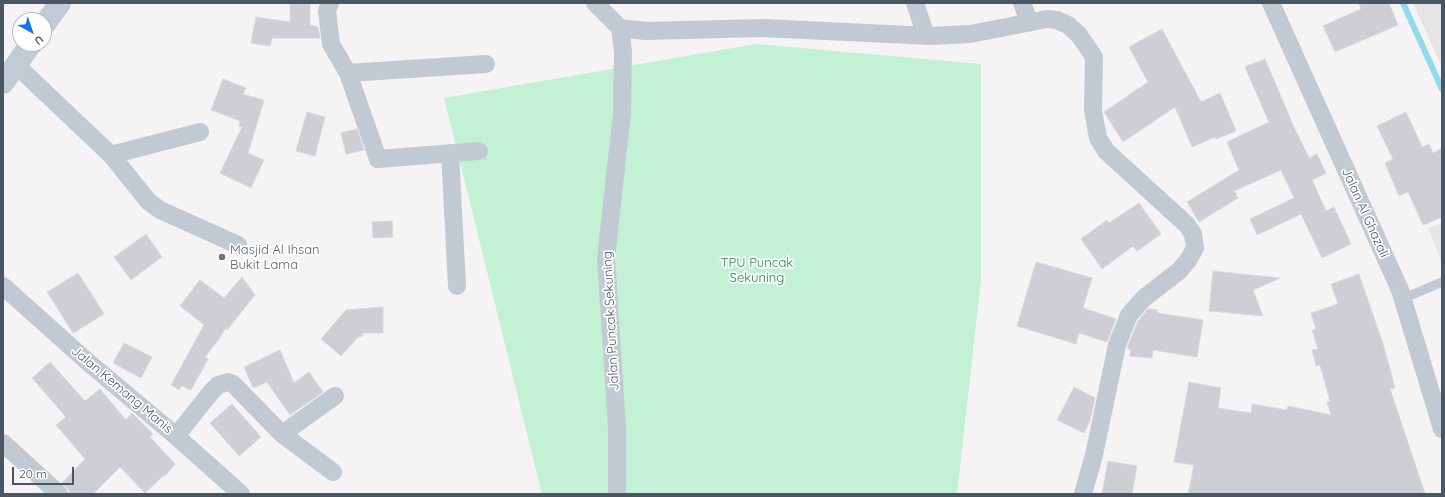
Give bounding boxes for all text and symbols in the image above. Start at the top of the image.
north arrow [12,12,52,52]
text: U [32,33,47,48]
street label: Jalan Al Ghazali [1338,166,1392,260]
place label: Masjid Al Ihsan Bukit Lama [230,242,320,273]
street label: Jalan Puncak Sekuning [600,251,622,391]
marker: Masjid Al Ihsan Bukit Lama [217,252,227,262]
park label: TPU Puncak Sekuning [721,255,793,286]
street label: Jalan Kemang Manis [68,343,176,437]
scale bar [14,459,76,485]
text: 20 m [19,466,47,481]

